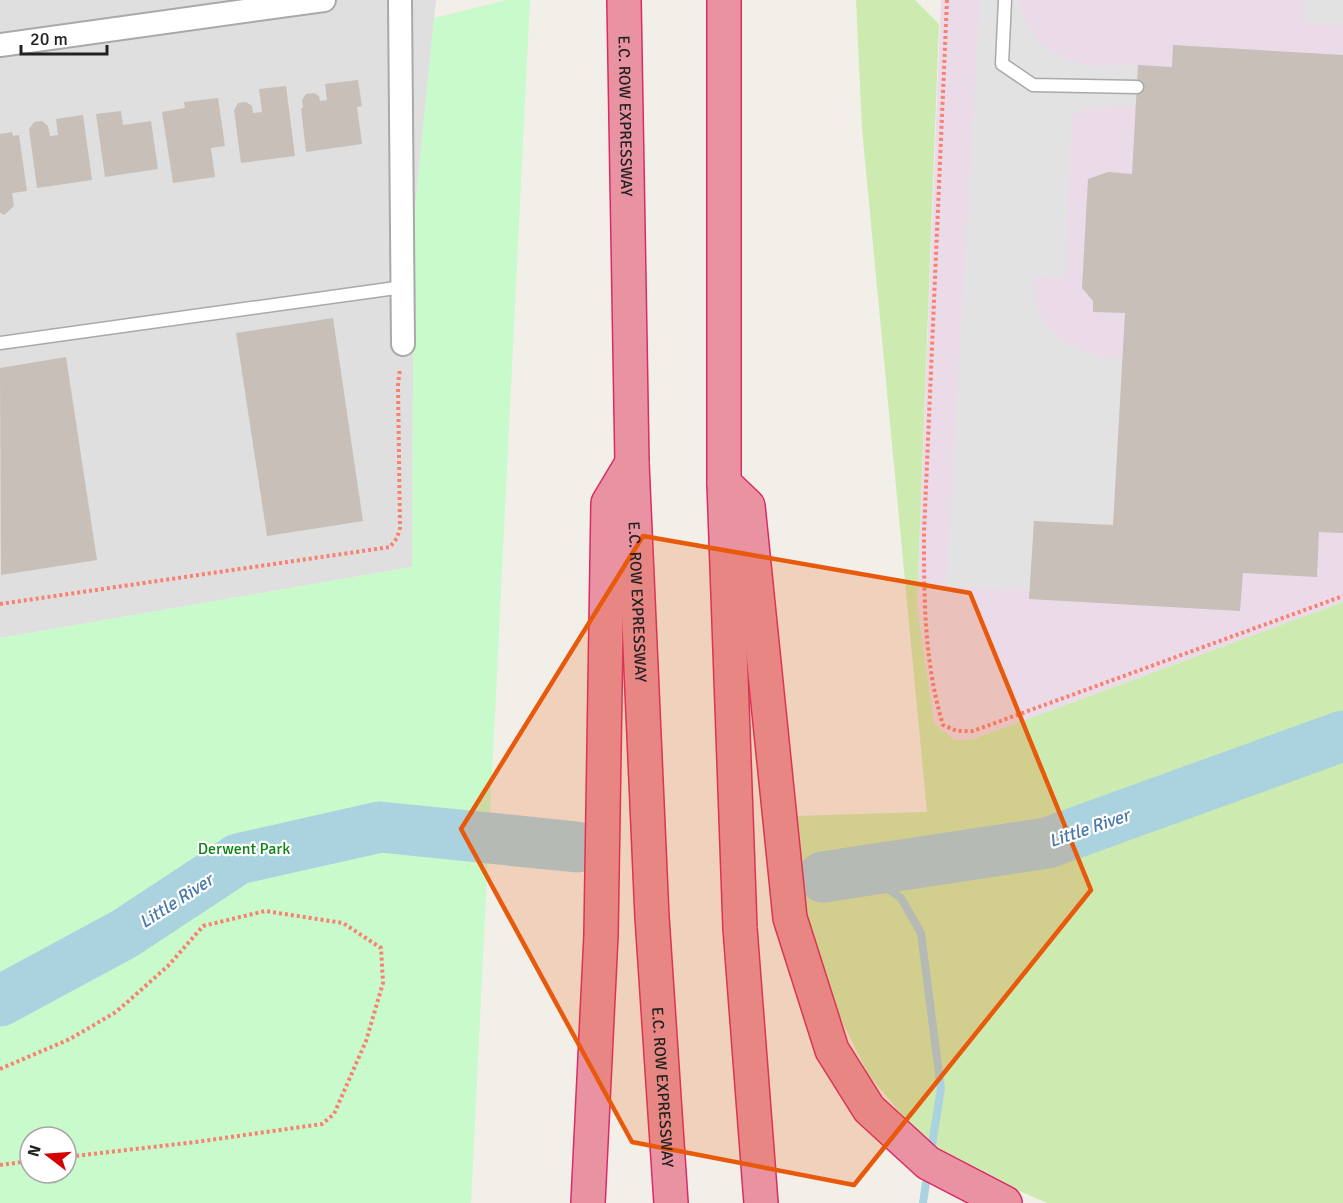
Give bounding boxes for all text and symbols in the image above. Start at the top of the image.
scale bar [21,18,106,56]
text: 20 m [30,28,68,50]
street label: E.C. ROW EXPRESSWAY [614,35,636,197]
street label: E.C. ROW EXPRESSWAY [624,521,651,683]
water label: Little River [1046,803,1134,852]
park label: Derwent Park [198,839,290,859]
water label: Little River [135,868,219,933]
street label: E.C. ROW EXPRESSWAY [647,1006,678,1168]
north arrow [18,1125,78,1185]
text: N [23,1143,46,1159]

